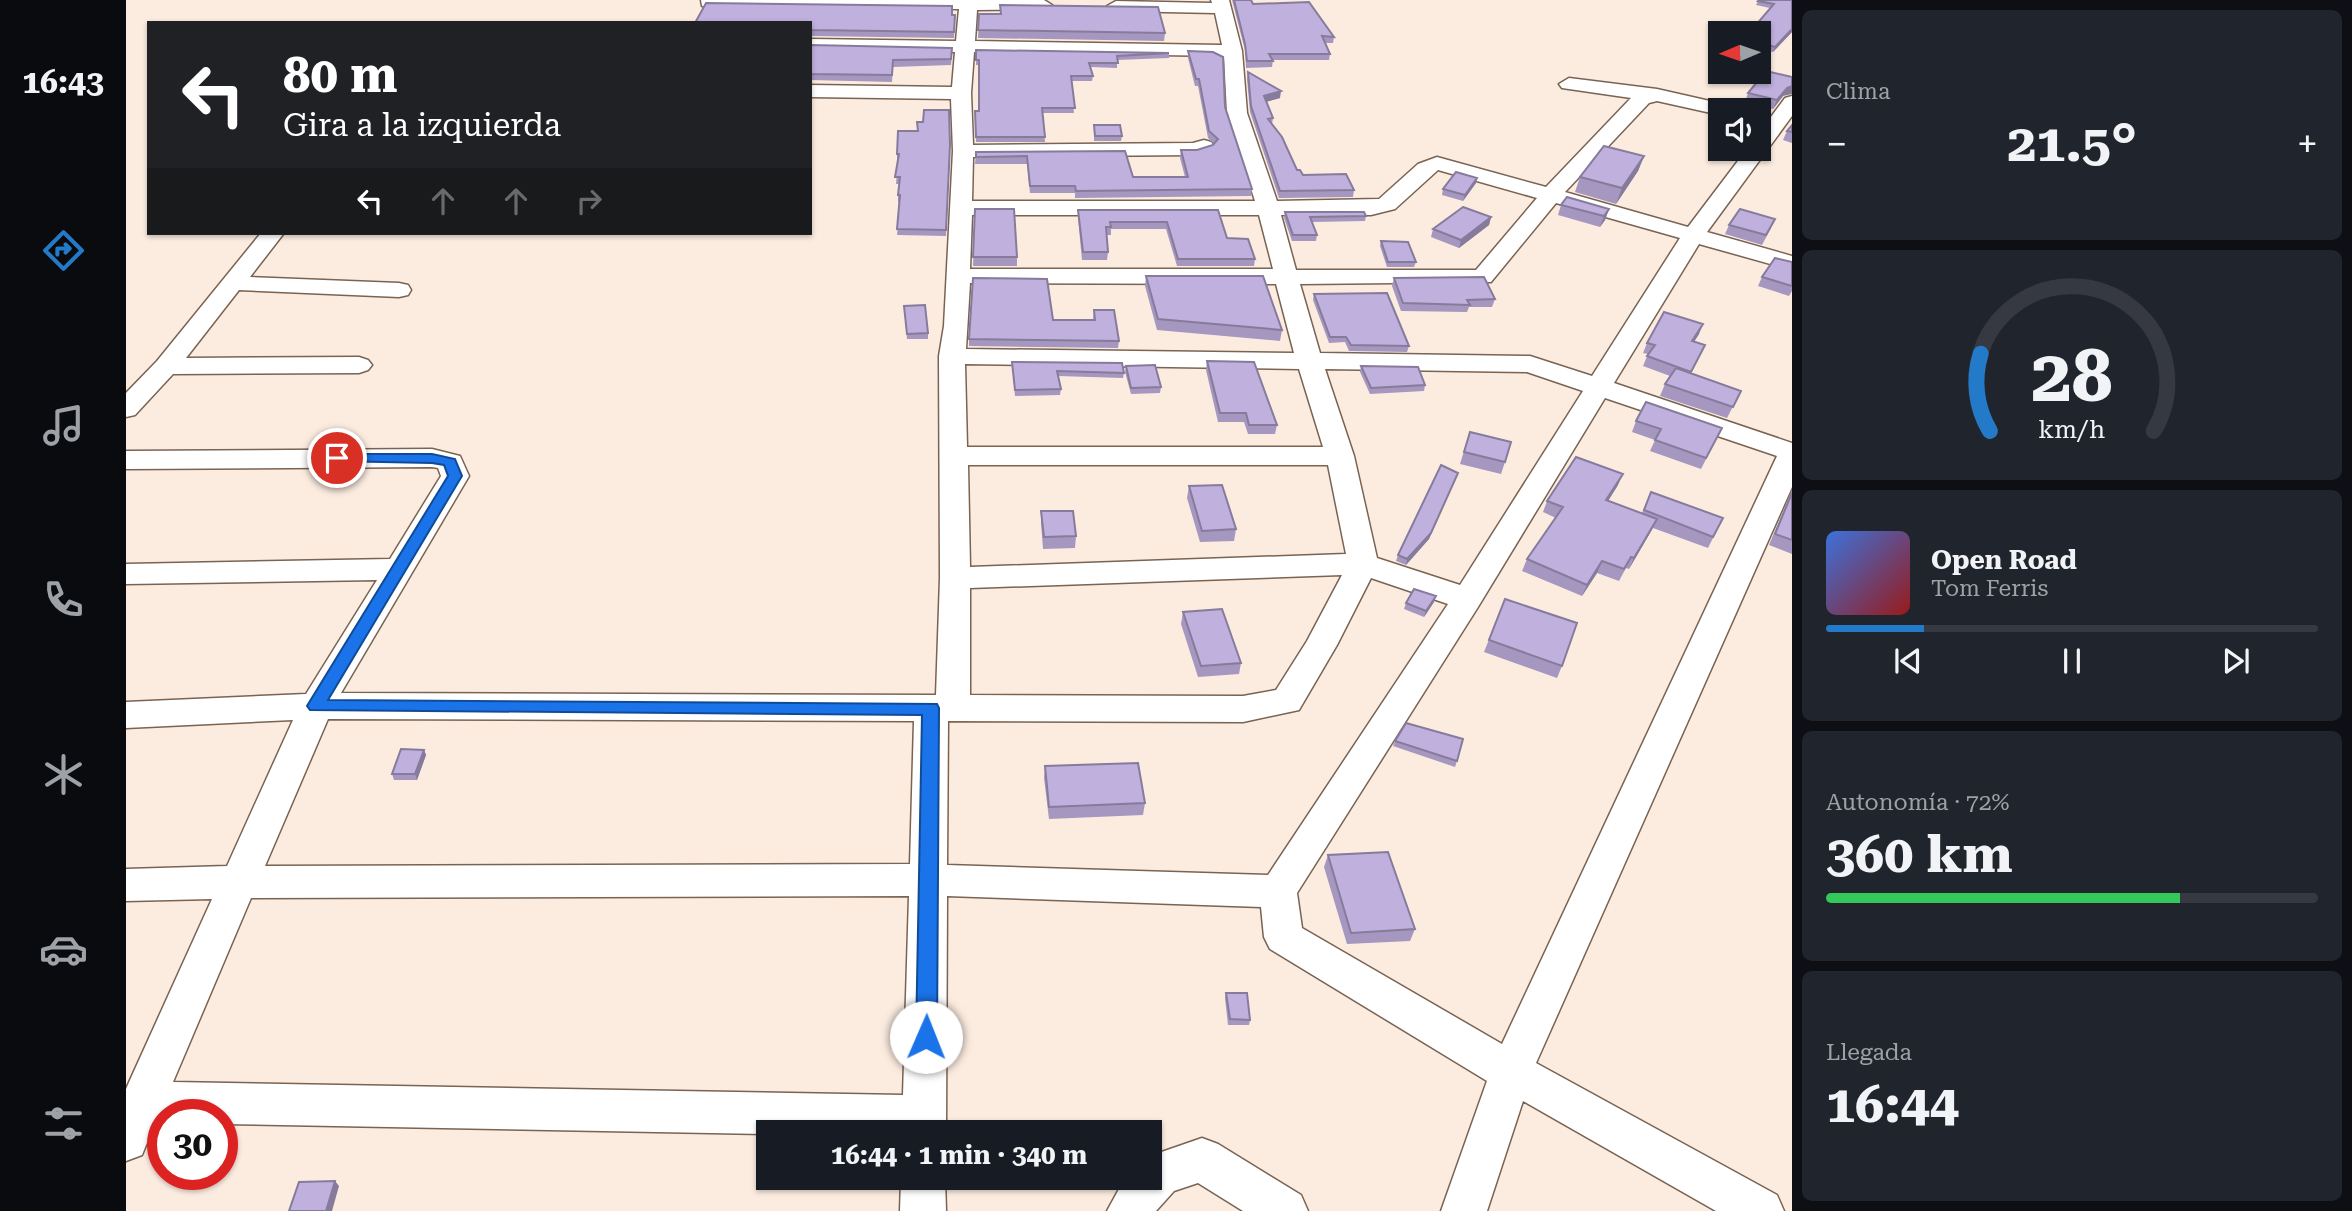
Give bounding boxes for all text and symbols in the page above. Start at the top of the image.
north arrow [1708,21,1771,84]
map controls [1708,21,1771,161]
text: 80 m [283,47,398,104]
icon: left [168,49,259,140]
text: 16:43 [22,63,104,101]
text: Clima [1826,78,1890,105]
button: sound [1708,98,1771,161]
text: Gira a la izquierda [283,106,561,144]
text: 21.5° [2007,113,2137,174]
text: − [1826,122,1847,166]
text: + [2297,122,2318,166]
icon: left [351,182,389,220]
icon: ahead [424,182,462,220]
icon: ahead [497,182,535,220]
icon: right [570,182,608,220]
icon: directions [39,226,88,275]
text: 28 [2031,335,2113,420]
icon: music [39,401,88,450]
text: km/h [2039,415,2105,444]
pin [307,428,367,488]
icon: arrive [318,439,356,477]
text: Open Road [1931,545,2077,575]
icon: phone [39,575,88,624]
text: Tom Ferris [1931,575,2048,602]
icon: previous [1889,642,1927,680]
icon: pause [2053,642,2091,680]
icon: next [2217,642,2255,680]
icon: climate [39,750,88,799]
text: Autonomía · 72% [1826,789,2010,816]
text: 360 km [1826,824,2013,885]
icon: car [39,925,88,974]
position arrow [889,1000,963,1074]
text: Llegada [1826,1039,1912,1066]
text: 16:44 [1826,1074,1959,1135]
icon: filters [39,1099,88,1148]
speed limit sign: 30 [147,1099,238,1190]
text: 16:44 · 1 min · 340 m [831,1140,1087,1170]

